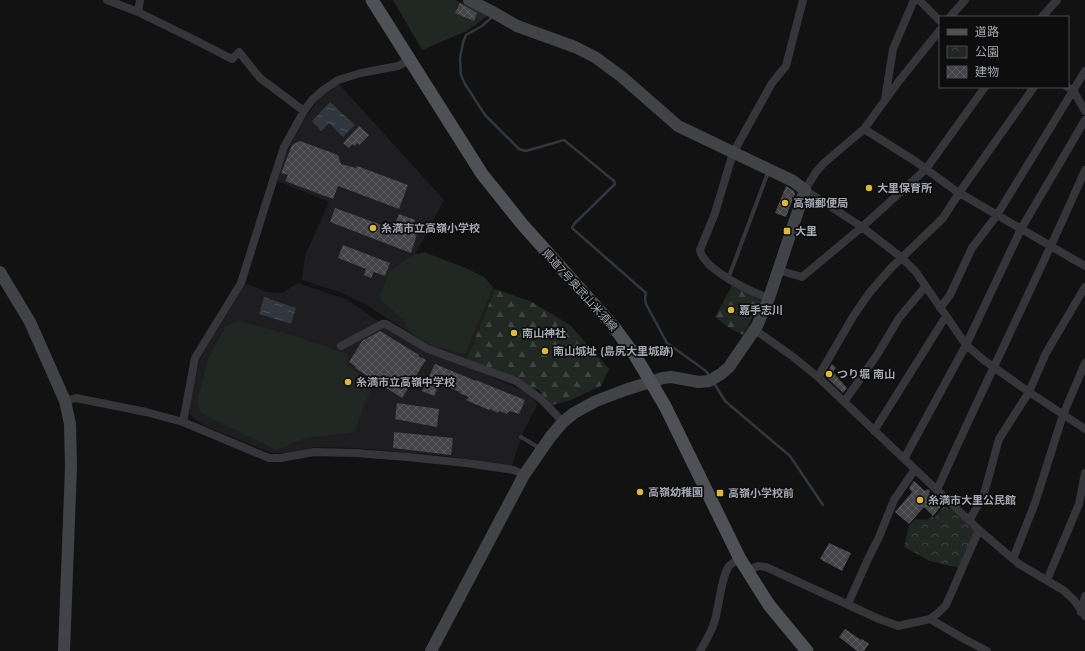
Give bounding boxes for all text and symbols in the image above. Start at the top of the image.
legend [939,16,1069,88]
text: 道路 [975,24,999,39]
text: 公園 [975,44,999,59]
text: 建物 [975,64,999,79]
place label: 大里保育所 [877,181,932,195]
marker: 大里保育所 [864,183,874,193]
place label: 高嶺郵便局 [793,196,848,210]
marker: 高嶺郵便局 [780,198,790,208]
place label: 糸満市立高嶺小学校 [381,221,480,235]
marker: 糸満市立高嶺小学校 [368,223,378,233]
place label: 大里 [795,224,817,238]
marker: 大里 [782,226,792,236]
street label: 県道7号奥武山米須線 [539,246,621,334]
place label: 嘉手志川 [739,303,783,317]
marker: 嘉手志川 [726,305,736,315]
place label: 南山神社 [522,326,566,340]
marker: 南山神社 [509,328,519,338]
place label: 南山城址 (島尻大里城跡) [553,344,674,358]
marker: 南山城址 (島尻大里城跡) [540,346,550,356]
place label: つり堀 南山 [837,367,895,381]
marker: つり堀 南山 [824,369,834,379]
place label: 糸満市立高嶺中学校 [356,375,455,389]
marker: 糸満市立高嶺中学校 [343,377,353,387]
place label: 高嶺幼稚園 [648,485,703,499]
place label: 高嶺小学校前 [728,486,794,500]
marker: 高嶺幼稚園 [635,487,645,497]
marker: 高嶺小学校前 [715,488,725,498]
place label: 糸満市大里公民館 [928,493,1016,507]
marker: 糸満市大里公民館 [915,495,925,505]

